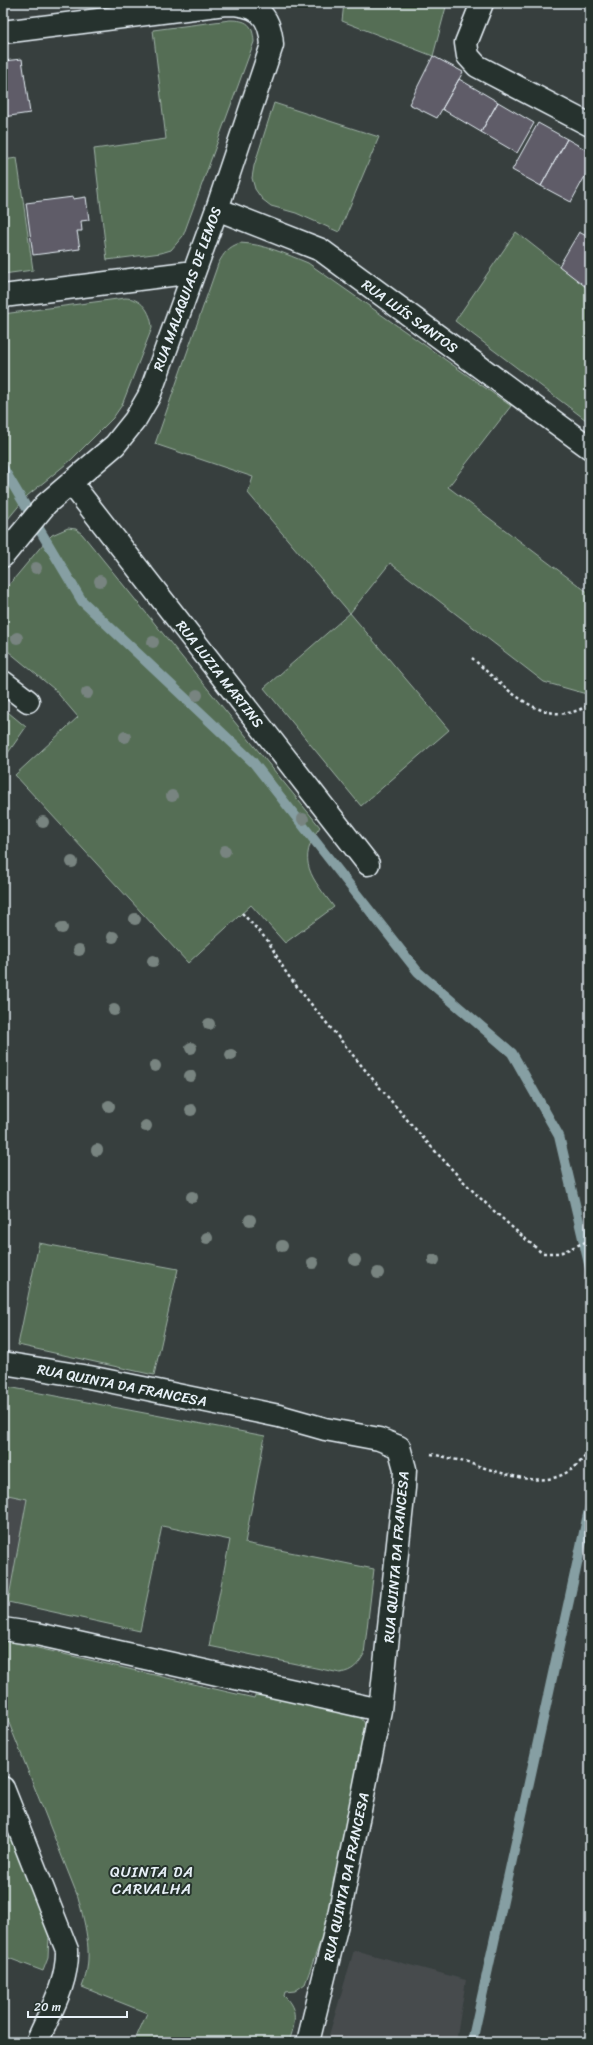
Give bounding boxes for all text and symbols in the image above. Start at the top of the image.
street label: RUA MALAQUIAS DE LEMOS [146,203,229,375]
street label: RUA LUÍS SANTOS [356,273,464,360]
street label: RUA LUZIA MARTINS [169,615,270,734]
street label: RUA QUINTA DA FRANCESA [35,1357,209,1414]
street label: RUA QUINTA DA FRANCESA [377,1470,416,1644]
street label: RUA QUINTA DA FRANCESA [316,1790,377,1964]
district label: QUINTA DA CARVALHA [110,1859,194,1902]
scale bar [28,1993,127,2019]
text: 20 m [34,1996,61,2018]

